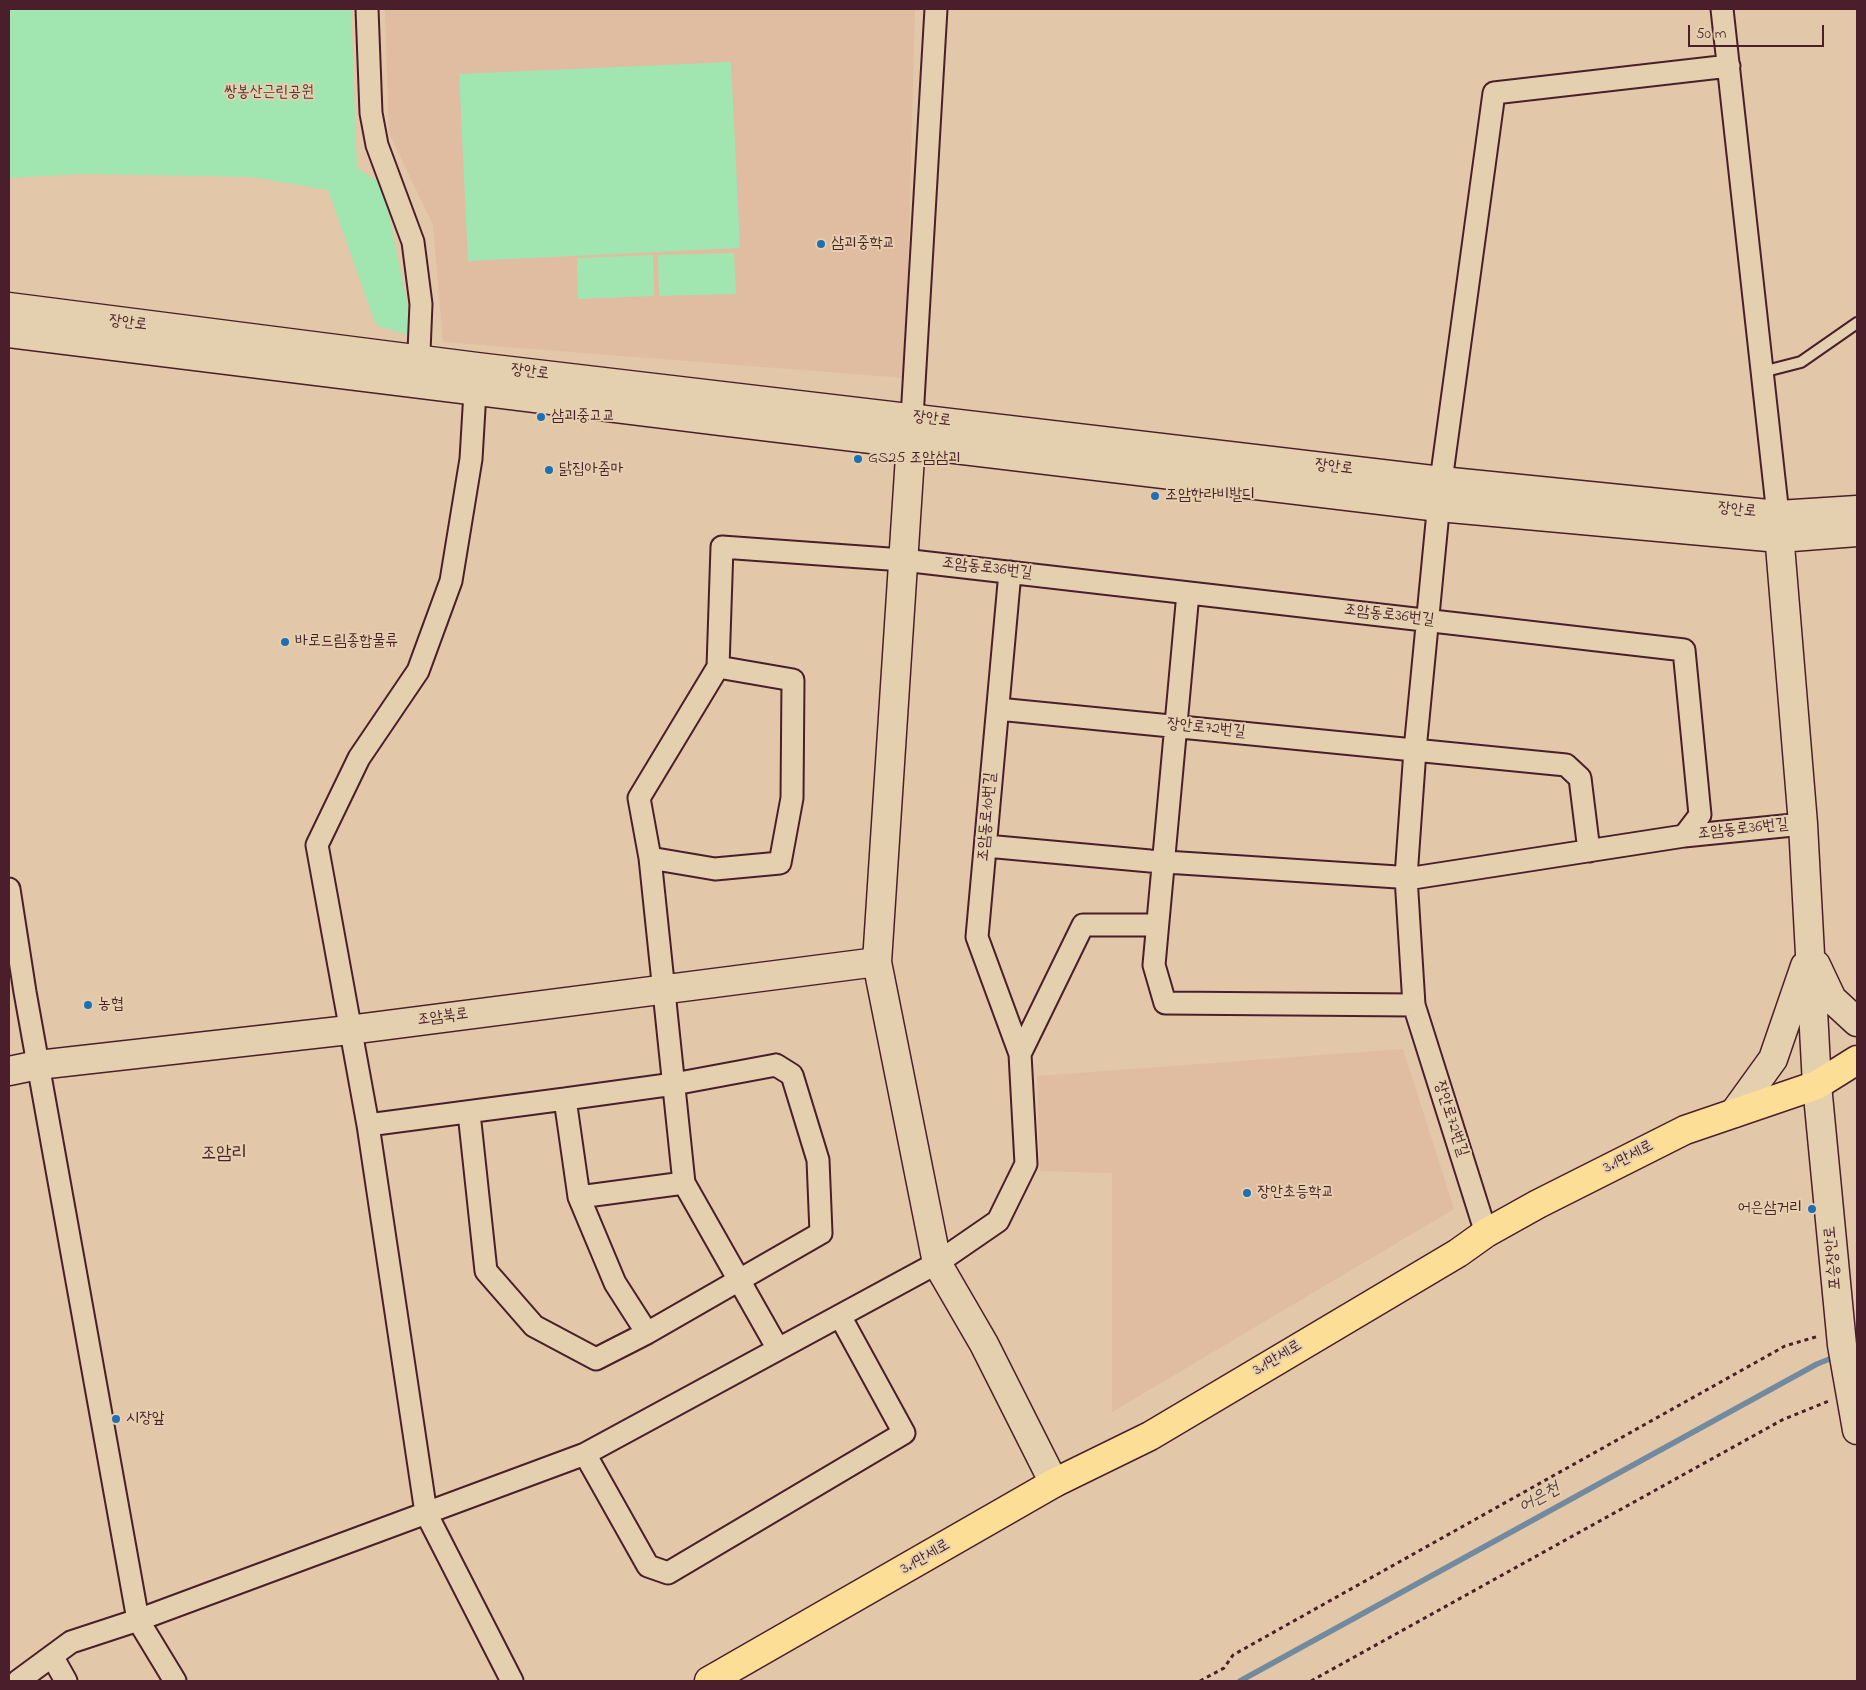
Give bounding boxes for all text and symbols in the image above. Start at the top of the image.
scale bar [1691,15,1827,47]
text: 50 m [1696,23,1726,45]
park label: 쌍봉산근린공원 [224,83,314,103]
place label: 삼괴중학교 [831,234,895,254]
marker: 삼괴중학교 [815,238,827,250]
street label: 장안로 [108,312,148,336]
street label: 장안로 [510,361,550,385]
place label: 삼괴중고교 [551,407,615,427]
street label: 장안로 [912,408,952,432]
marker: 삼괴중고교 [535,411,547,423]
place label: GS25 조암삼괴 [868,449,961,469]
marker: GS25 조암삼괴 [852,453,864,465]
street label: 장안로 [1314,456,1354,480]
place label: 닭집아줌마 [559,460,623,480]
marker: 닭집아줌마 [543,464,555,476]
place label: 조암한라비발디 [1165,486,1255,506]
marker: 조암한라비발디 [1149,490,1161,502]
street label: 장안로 [1717,499,1757,523]
street label: 조암동로36번길 [941,554,1033,584]
street label: 조암동로36번길 [1343,601,1435,631]
place label: 바로드림종합물류 [295,632,398,652]
marker: 바로드림종합물류 [279,636,291,648]
street label: 장안로72번길 [1166,715,1246,743]
street label: 조암동로10번길 [975,772,1001,862]
street label: 조암동로36번길 [1697,816,1789,844]
place label: 농협 [98,995,124,1015]
marker: 농협 [82,999,94,1011]
street label: 조암북로 [416,1005,470,1031]
street label: 장안로72번길 [1429,1079,1471,1159]
street label: 3.1만세로 [1601,1137,1657,1179]
district label: 조암리 [201,1144,247,1166]
place label: 장안초등학교 [1257,1183,1334,1203]
marker: 장안초등학교 [1241,1187,1253,1199]
place label: 어은삼거리 [1738,1199,1802,1219]
marker: 어은삼거리 [1806,1203,1818,1215]
street label: 포승장안로 [1822,1225,1846,1291]
street label: 3.1만세로 [1250,1337,1306,1381]
place label: 시장앞 [126,1409,165,1429]
marker: 시장앞 [110,1413,122,1425]
water label: 어은천 [1516,1479,1564,1519]
street label: 3.1만세로 [898,1536,954,1580]

